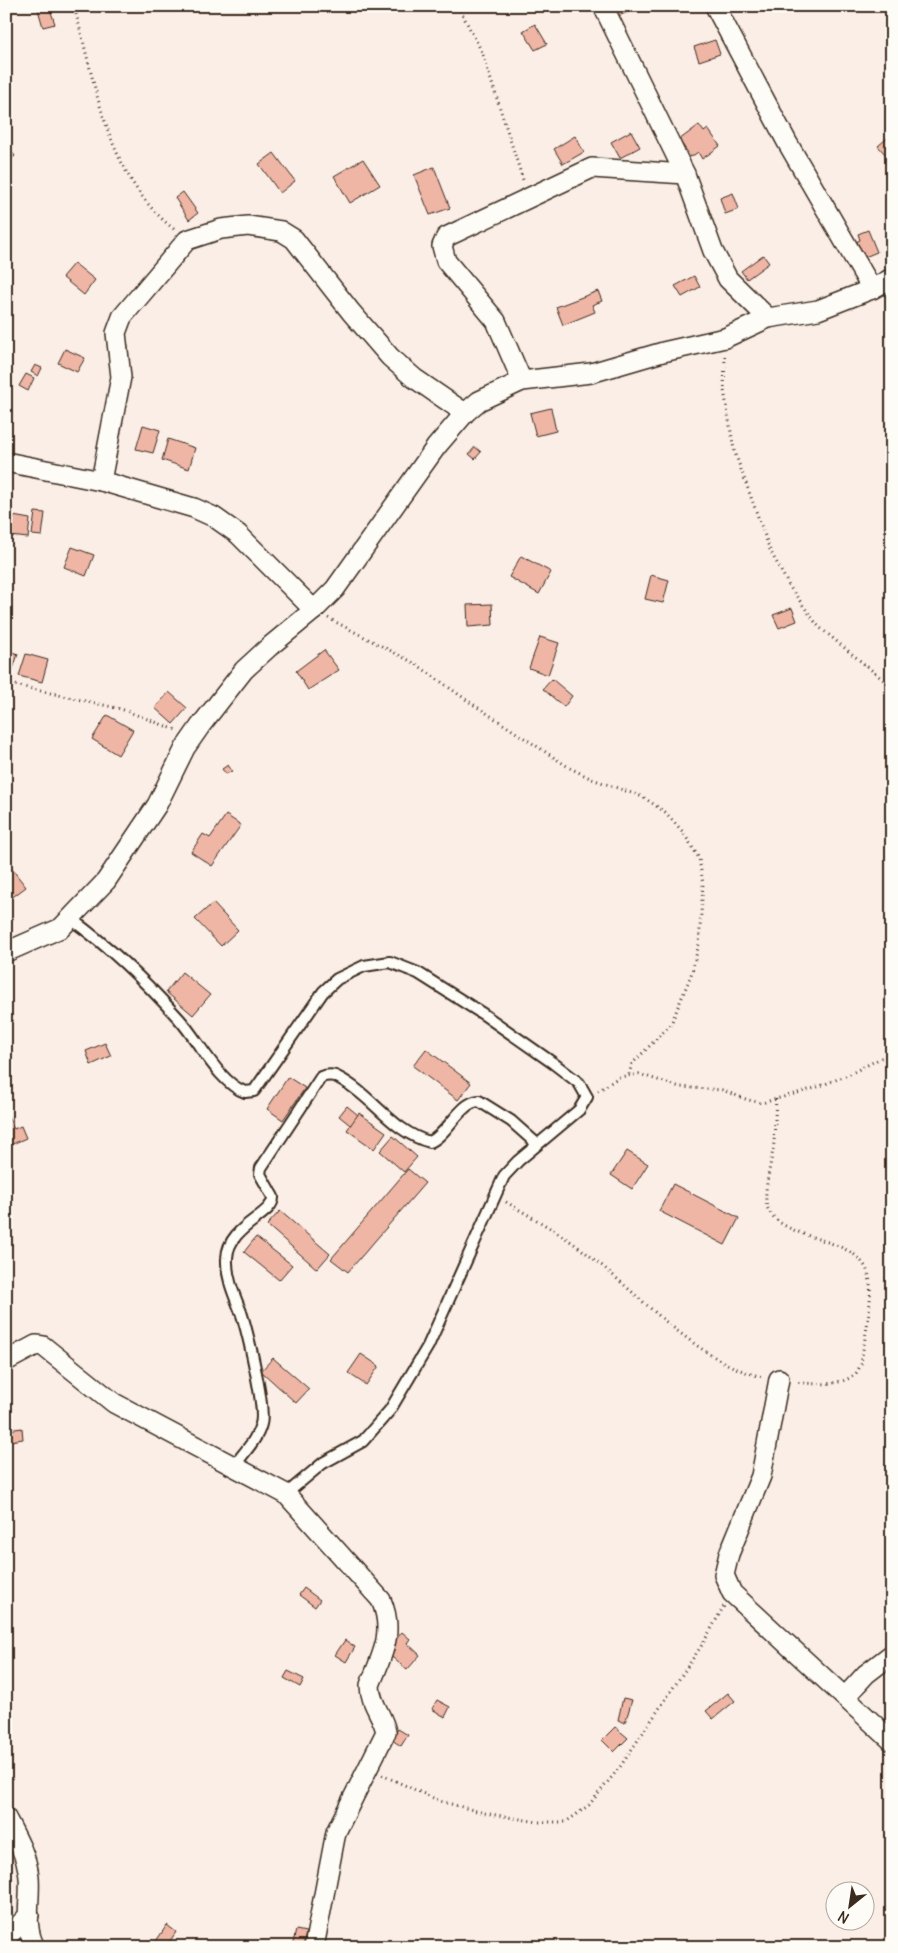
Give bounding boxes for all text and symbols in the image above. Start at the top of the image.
north arrow [826,1880,876,1930]
text: N [835,1907,852,1927]

